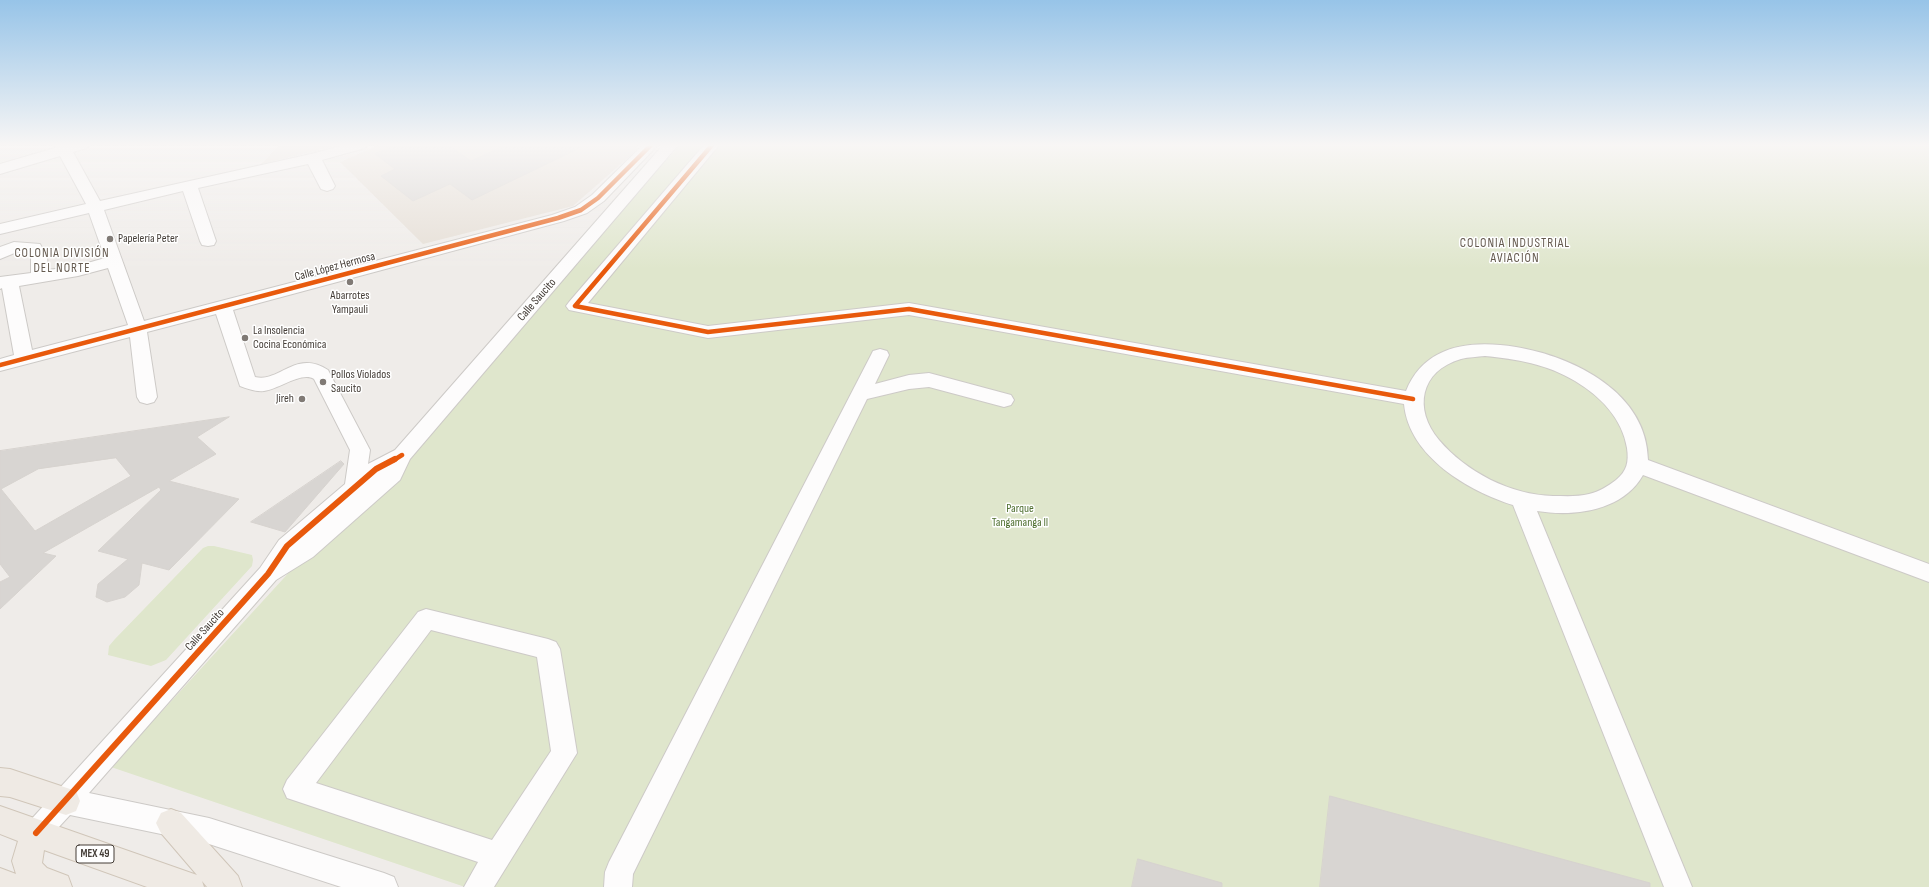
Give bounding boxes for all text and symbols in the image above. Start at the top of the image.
place label: Papelería Peter [118,232,178,246]
marker: Papelería Peter [105,234,115,244]
district label: COLONIA INDUSTRIAL AVIACIÓN [1460,236,1570,267]
district label: COLONIA DIVISIÓN DEL NORTE [14,246,110,277]
street label: Calle López Hermosa [293,249,377,285]
street label: Calle Saucito [515,276,559,324]
marker: Abarrotes Yampauli [345,277,355,287]
place label: Abarrotes Yampauli [330,289,370,317]
place label: La Insolencia Cocina Económica [253,324,326,352]
marker: La Insolencia Cocina Económica [240,333,250,343]
place label: Pollos Violados Saucito [331,368,390,396]
marker: Pollos Violados Saucito [318,377,328,387]
place label: Jireh [276,392,294,406]
marker: Jireh [297,394,307,404]
park label: Parque Tangamanga II [992,502,1048,530]
street label: Calle Saucito [182,606,228,654]
road number: MEX 49 [76,845,114,863]

